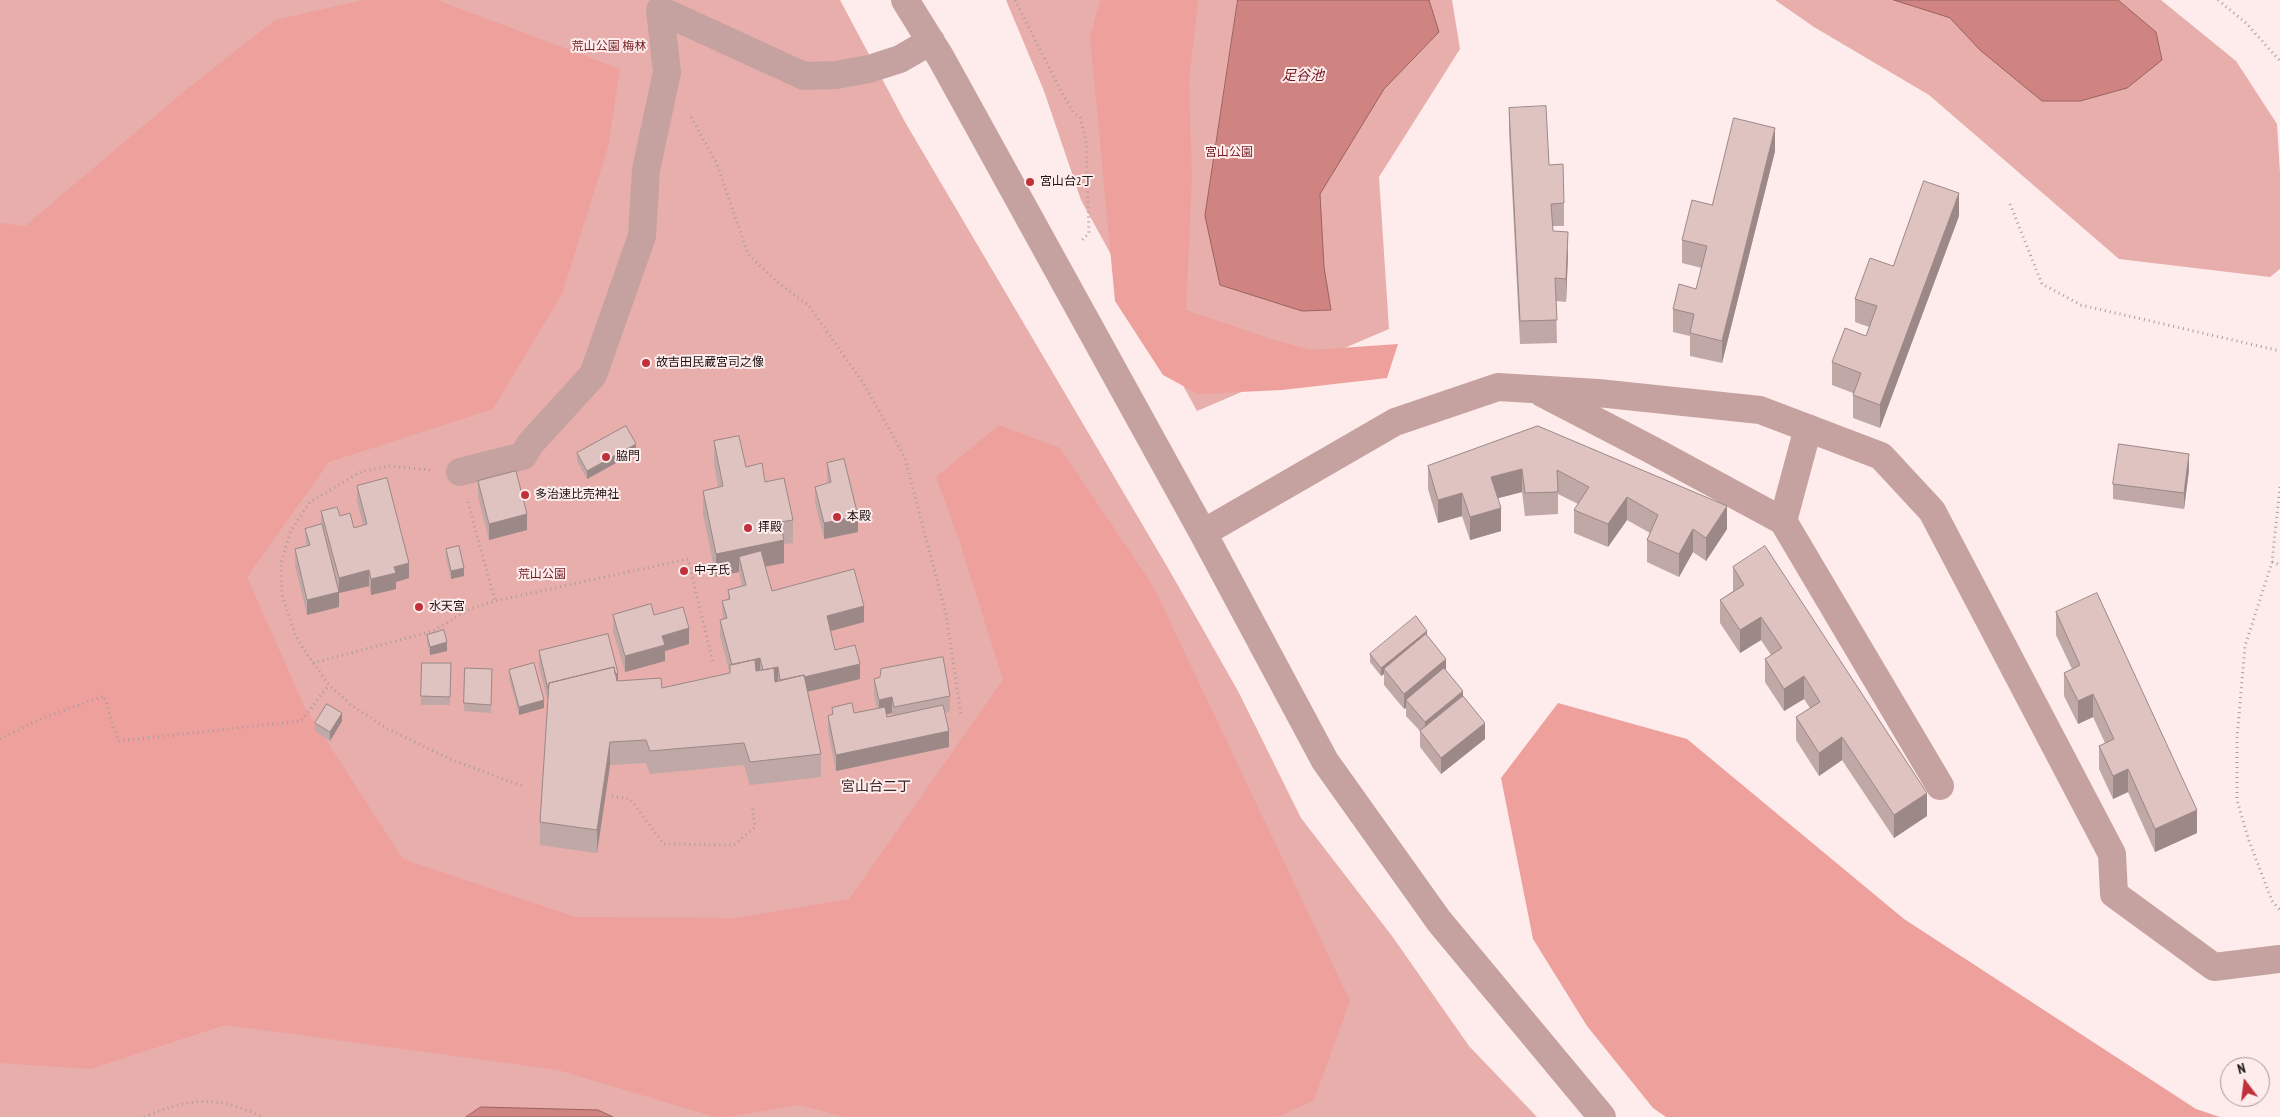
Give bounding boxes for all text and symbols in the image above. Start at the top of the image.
park label: 荒山公園 梅林 [572,40,646,54]
water label: 足谷池 [1282,68,1324,84]
park label: 宮山公園 [1205,146,1253,160]
place label: 宮山台2丁 [1040,175,1093,189]
marker: 宮山台2丁 [1024,176,1036,188]
place label: 故吉田民蔵宮司之像 [656,356,764,370]
marker: 故吉田民蔵宮司之像 [640,357,652,369]
place label: 脇門 [616,450,640,464]
marker: 脇門 [600,451,612,463]
place label: 多治速比売神社 [535,488,619,502]
marker: 多治速比売神社 [519,489,531,501]
place label: 本殿 [847,510,871,524]
marker: 本殿 [831,511,843,523]
place label: 拝殿 [758,521,782,535]
marker: 拝殿 [742,522,754,534]
place label: 中子氏 [694,564,730,578]
marker: 中子氏 [678,565,690,577]
park label: 荒山公園 [518,568,566,582]
place label: 水天宮 [429,600,465,614]
marker: 水天宮 [413,601,425,613]
district label: 宮山台二丁 [841,779,911,795]
north arrow [2220,1057,2270,1107]
text: N [2235,1059,2247,1078]

